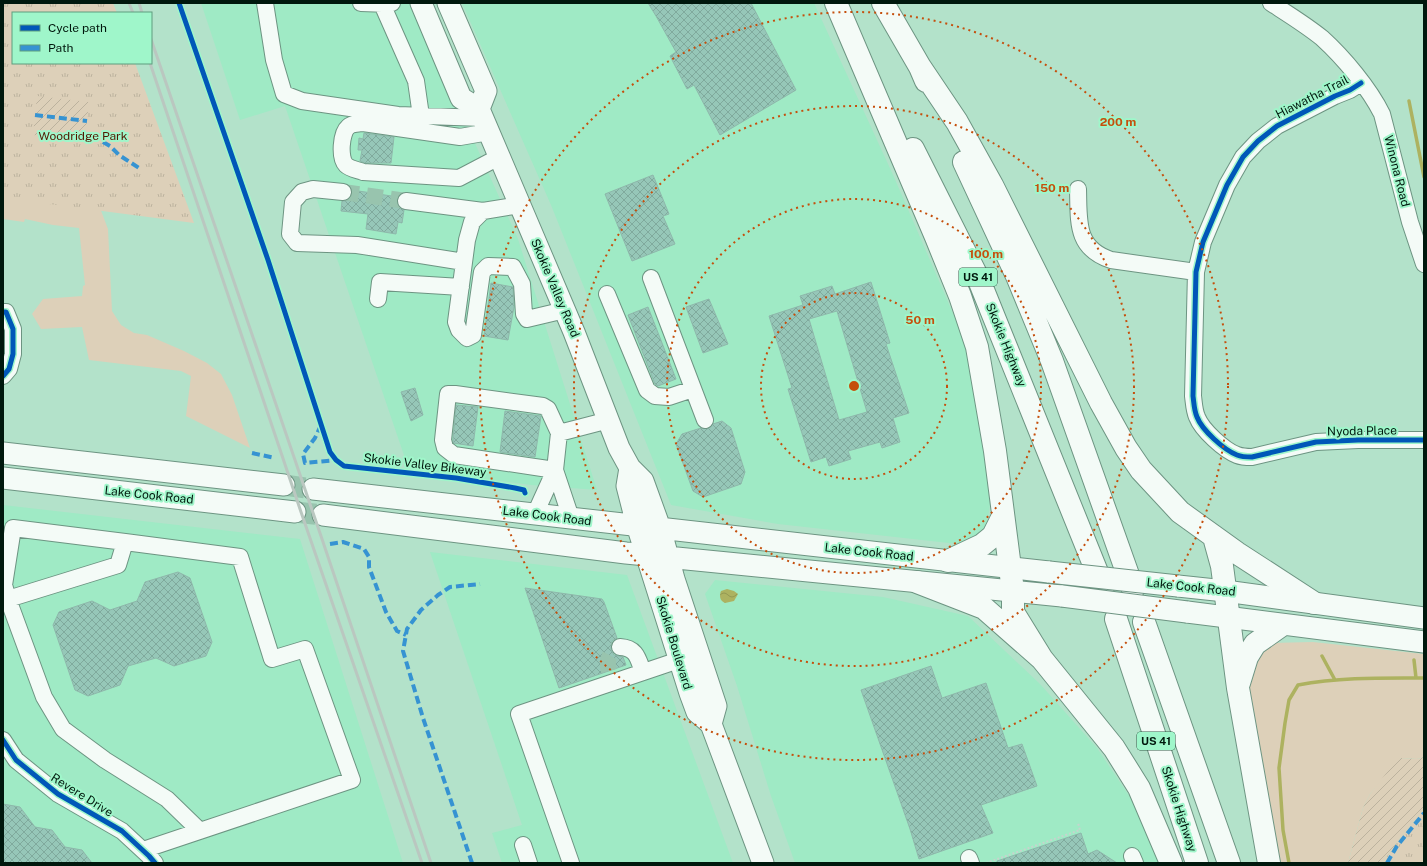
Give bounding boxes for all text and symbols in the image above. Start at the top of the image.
legend [12,12,152,64]
text: Cycle path [48,21,107,35]
text: Path [48,41,74,55]
street label: Hiawatha Trail [1273,72,1351,121]
text: 200 m [1100,115,1136,129]
park label: Woodridge Park [38,129,128,143]
street label: Winona Road [1381,134,1413,208]
text: 150 m [1035,181,1069,195]
street label: Skokie Valley Road [528,237,582,339]
text: 100 m [969,247,1003,261]
road number: US 41 [959,268,997,286]
street label: Skokie Highway [983,301,1029,389]
text: 50 m [905,313,935,327]
centre of rings [847,379,861,393]
street label: Nyoda Place [1327,423,1397,439]
street label: Skokie Valley Bikeway [363,451,488,480]
street label: Lake Cook Road [104,483,194,507]
street label: Lake Cook Road [502,504,592,528]
street label: Lake Cook Road [824,540,914,564]
street label: Lake Cook Road [1146,575,1236,599]
street label: Skokie Boulevard [653,595,695,691]
road number: US 41 [1137,732,1175,750]
street label: Skokie Highway [1159,765,1200,854]
street label: Revere Drive [48,770,116,820]

